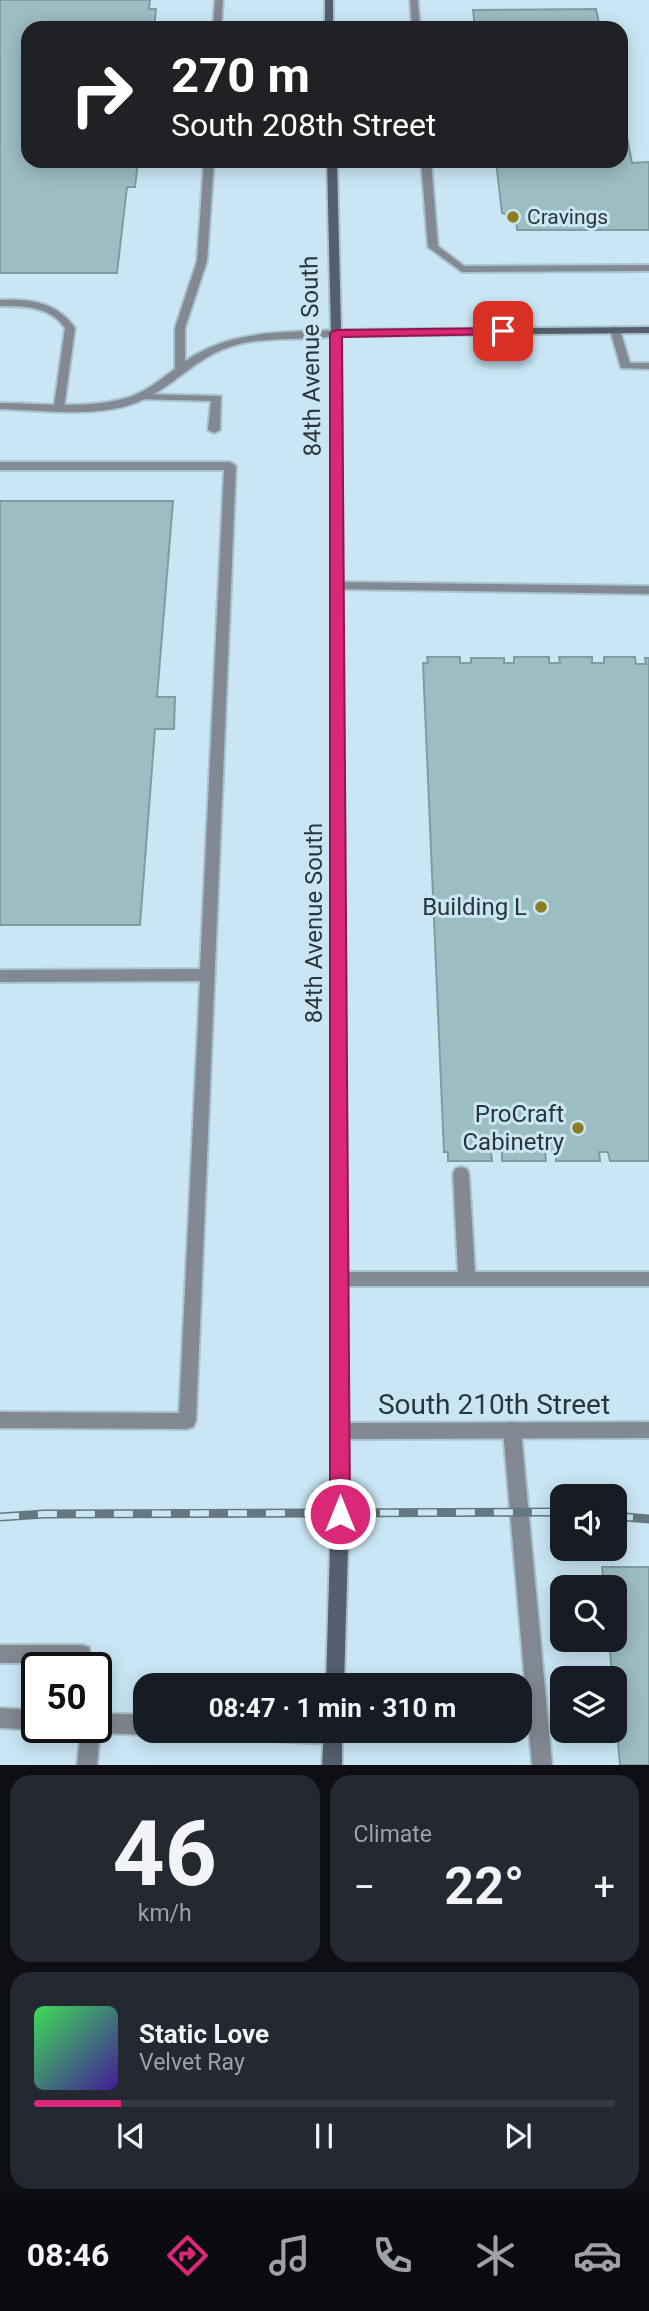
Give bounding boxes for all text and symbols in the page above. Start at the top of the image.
text: 270 m [171,47,310,104]
icon: right [56,49,147,140]
text: South 208th Street [171,106,436,144]
place label: Cravings [527,205,608,229]
marker: Cravings [505,209,521,225]
street label: 84th Avenue South [295,255,327,457]
pin [473,301,533,361]
icon: arrive [484,312,522,350]
street label: 84th Avenue South [300,823,328,1023]
place label: Building L [422,893,527,921]
marker: Building L [533,899,549,915]
place label: ProCraft Cabinetry [462,1100,565,1156]
marker: ProCraft Cabinetry [570,1120,586,1136]
street label: South 210th Street [378,1388,610,1421]
position arrow [303,1477,377,1551]
map controls [550,1484,627,1743]
button: sound [550,1484,627,1561]
button: search [550,1575,627,1652]
speed limit sign: 50 [21,1652,112,1743]
button: layers [550,1666,627,1743]
text: 08:47 · 1 min · 310 m [209,1693,456,1723]
text: 46 [113,1801,217,1907]
text: Climate [354,1821,432,1848]
text: 22° [444,1856,524,1917]
text: − [354,1865,375,1909]
text: + [593,1865,615,1909]
text: km/h [138,1900,192,1927]
text: Static Love [139,2019,269,2049]
text: Velvet Ray [139,2049,245,2076]
icon: previous [112,2117,150,2155]
icon: pause [305,2117,343,2155]
icon: next [499,2117,537,2155]
icon: directions [163,2231,212,2280]
icon: music [265,2231,314,2280]
icon: phone [368,2231,417,2280]
icon: climate [471,2231,520,2280]
icon: car [573,2231,622,2280]
text: 08:46 [27,2236,109,2274]

